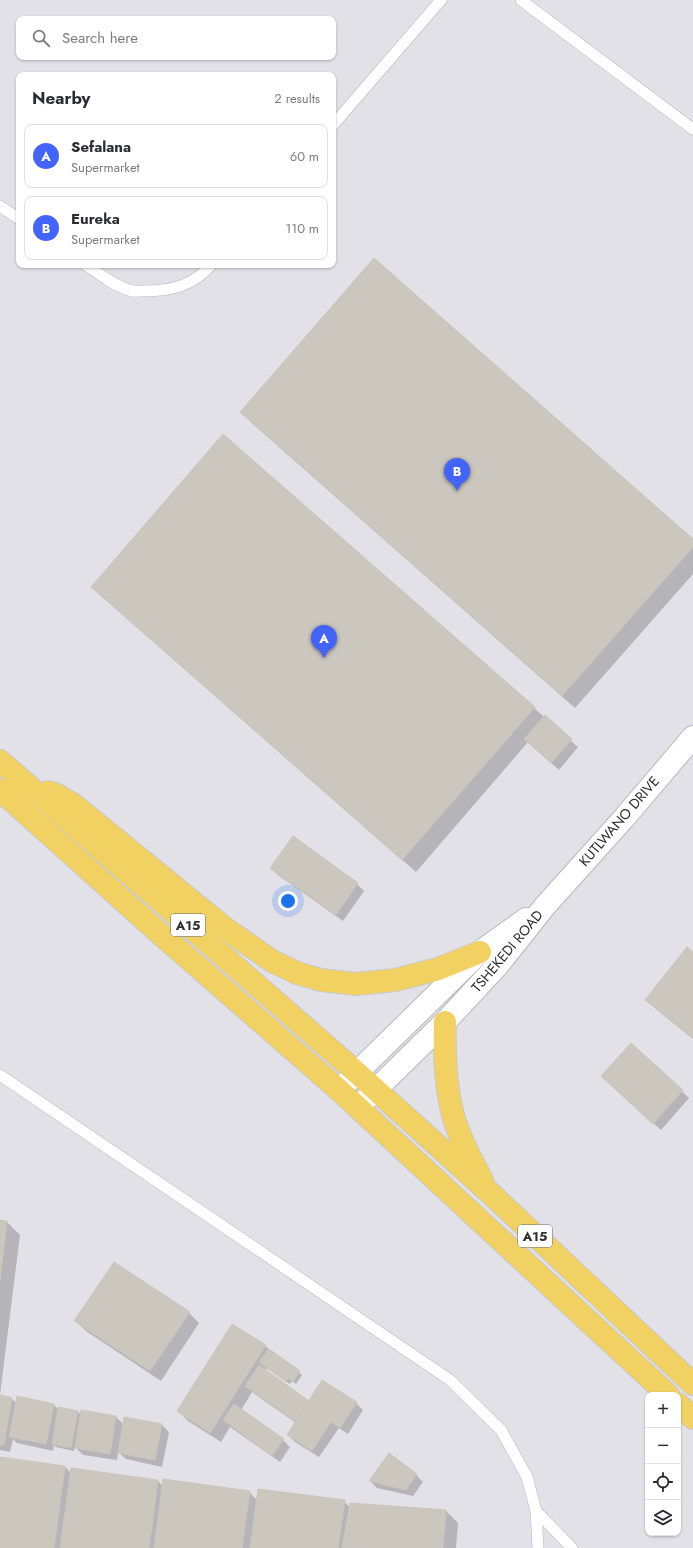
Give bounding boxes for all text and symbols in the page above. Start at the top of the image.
search box [16,16,336,60]
icon: search [30,27,52,49]
text: Search here [62,27,138,49]
text: Nearby [32,86,90,110]
text: 2 results [274,89,320,108]
text: Sefalana [71,136,131,158]
text: A [41,147,51,166]
text: 60 m [290,147,319,166]
text: Supermarket [71,158,140,177]
text: Eureka [71,208,120,230]
text: B [42,219,50,238]
text: 110 m [285,219,319,238]
text: Supermarket [71,230,140,249]
pin: B [444,458,470,491]
pin: A [311,625,337,658]
street label: KUTLWANO DRIVE [574,772,664,870]
your location [278,891,298,911]
street label: TSHEKEDI ROAD [467,906,547,996]
road number: A15 [171,914,205,936]
road number: A15 [518,1225,552,1247]
map controls [645,1392,681,1536]
button: + [645,1392,681,1428]
button: − [645,1428,681,1464]
button: locate [645,1464,681,1500]
button: layers [645,1500,681,1536]

